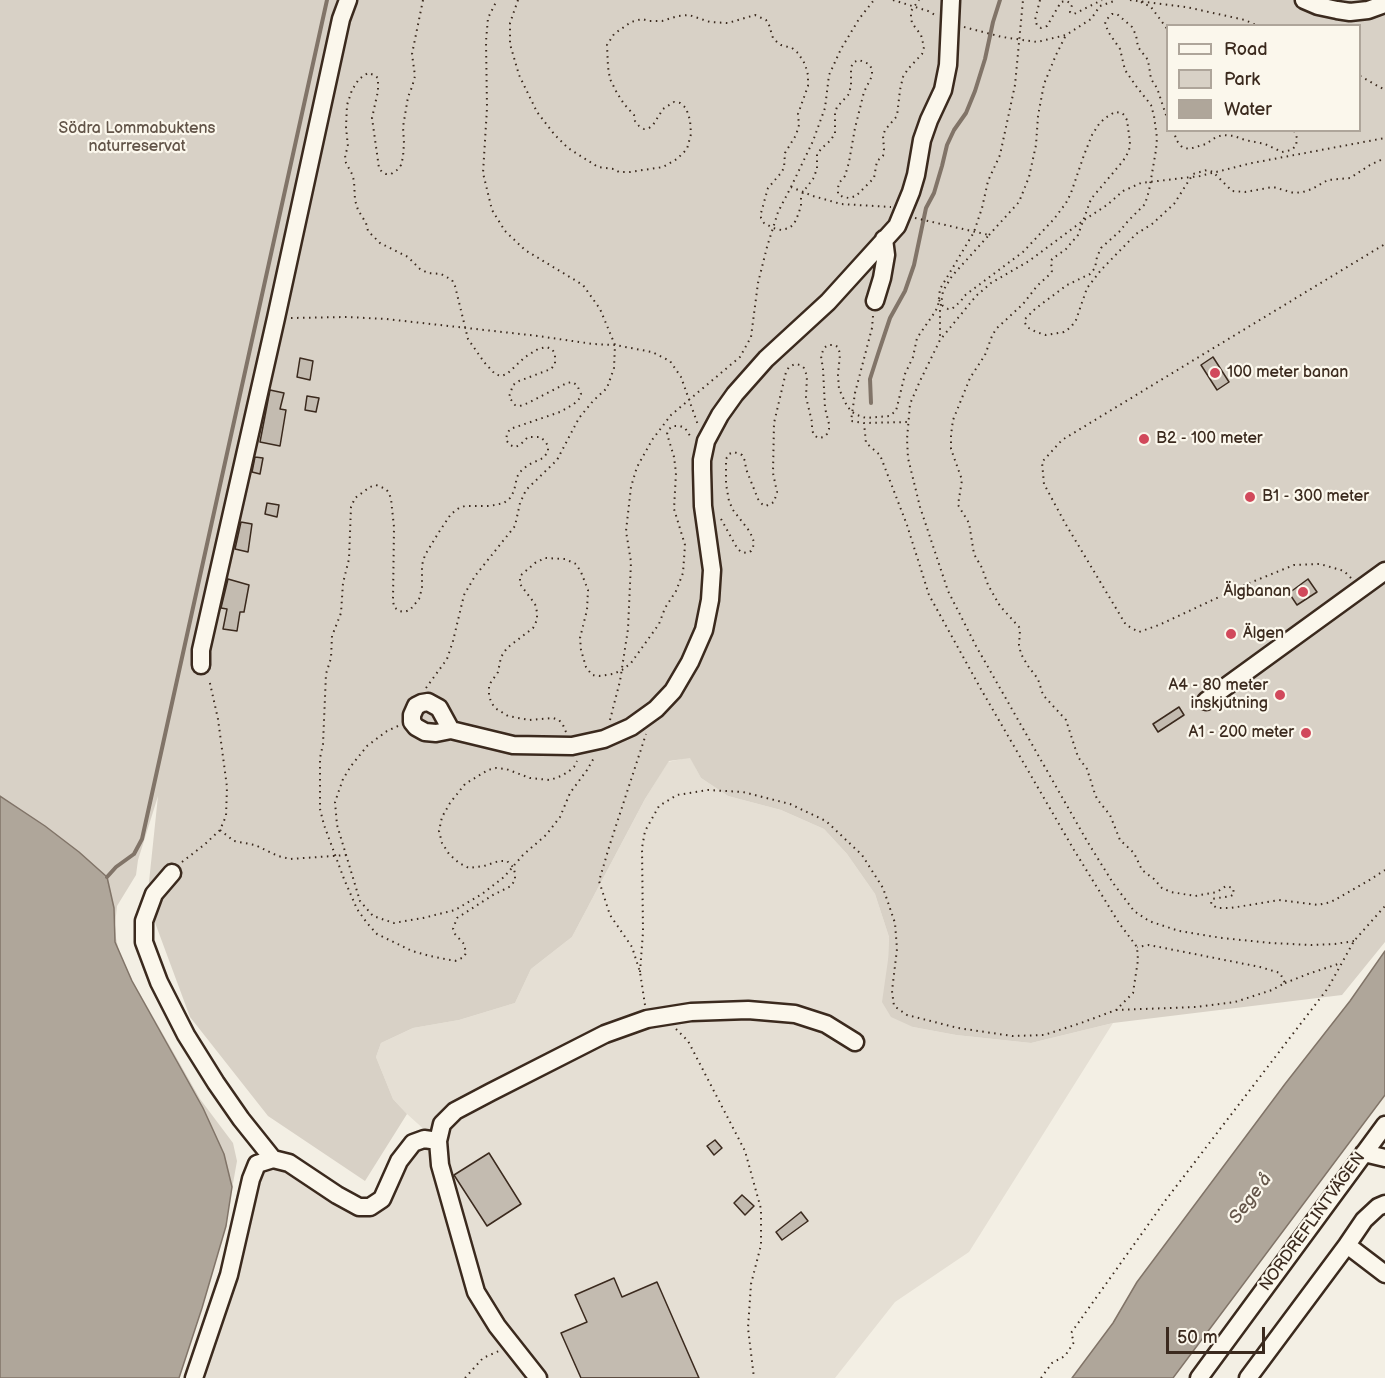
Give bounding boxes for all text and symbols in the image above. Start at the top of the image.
legend [1166,24,1361,132]
text: Road [1224,39,1268,60]
text: Park [1224,69,1260,90]
text: Water [1224,99,1272,120]
park label: Södra Lommabuktens naturreservat [59,119,215,157]
place label: 100 meter banan [1227,363,1348,383]
marker: 100 meter banan [1208,366,1222,380]
place label: B2 - 100 meter [1156,429,1263,449]
marker: B2 - 100 meter [1137,432,1151,446]
place label: B1 - 300 meter [1262,487,1369,507]
marker: B1 - 300 meter [1243,490,1257,504]
place label: Älgbanan [1223,582,1291,602]
marker: Älgbanan [1296,585,1310,599]
place label: Älgen [1243,624,1284,644]
marker: Älgen [1224,627,1238,641]
place label: A4 - 80 meter inskjutning [1168,676,1268,714]
marker: A4 - 80 meter inskjutning [1273,688,1287,702]
place label: A1 - 200 meter [1189,723,1294,743]
marker: A1 - 200 meter [1299,726,1313,740]
street label: NORDREFLINTVÄGEN [1256,1149,1370,1295]
water label: Sege å [1225,1169,1277,1229]
scale bar [1169,1315,1268,1353]
text: 50 m [1177,1327,1218,1348]

